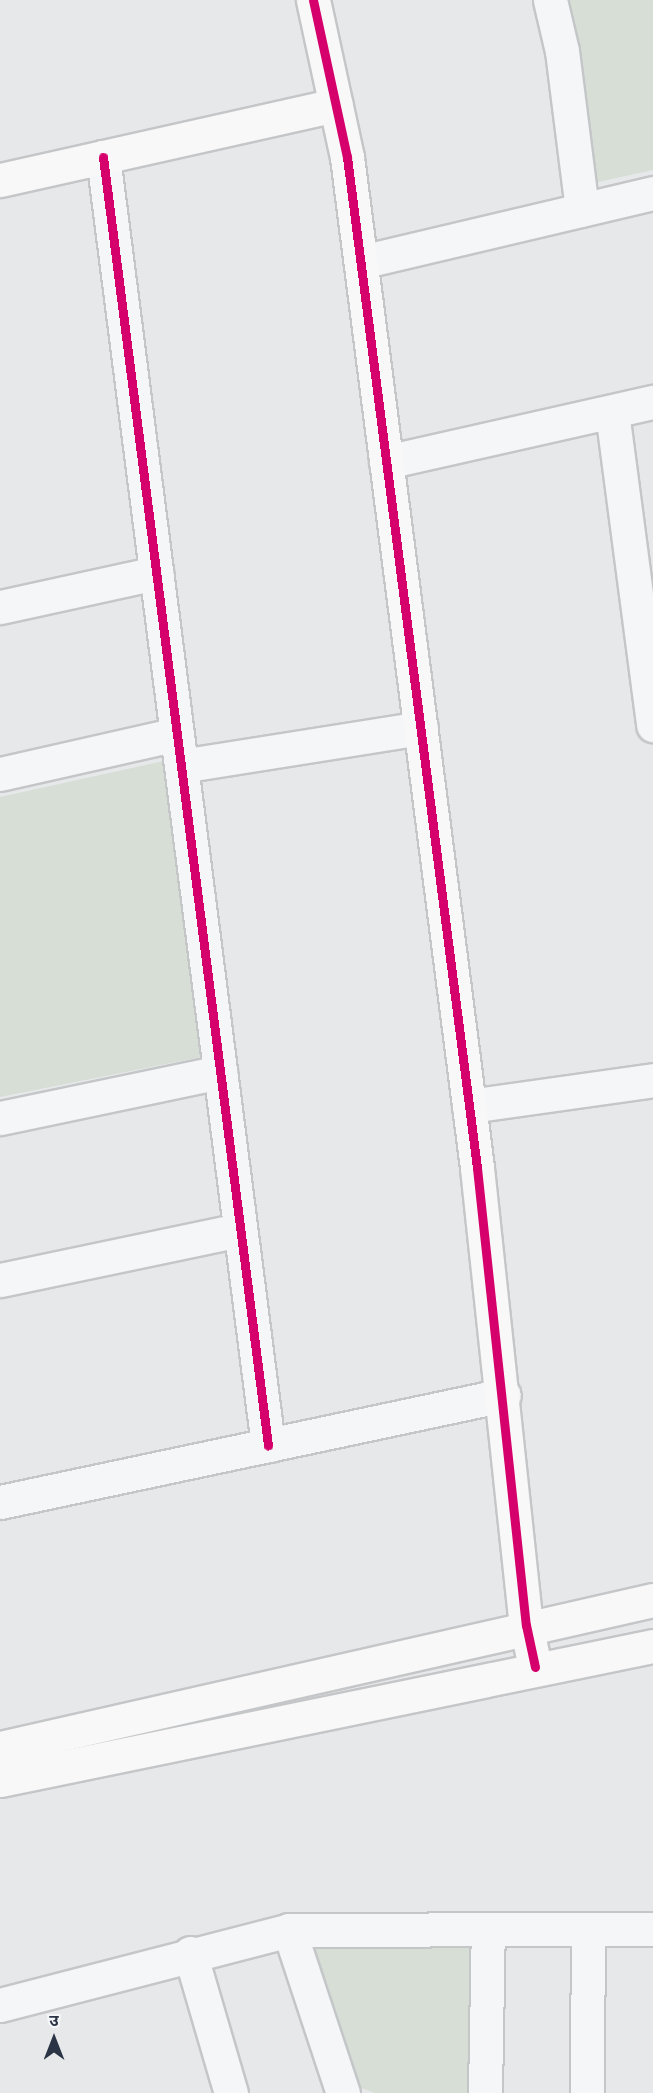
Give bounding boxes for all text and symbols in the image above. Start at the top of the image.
north arrow [24,2009,84,2069]
text: उ [49,2010,59,2031]

